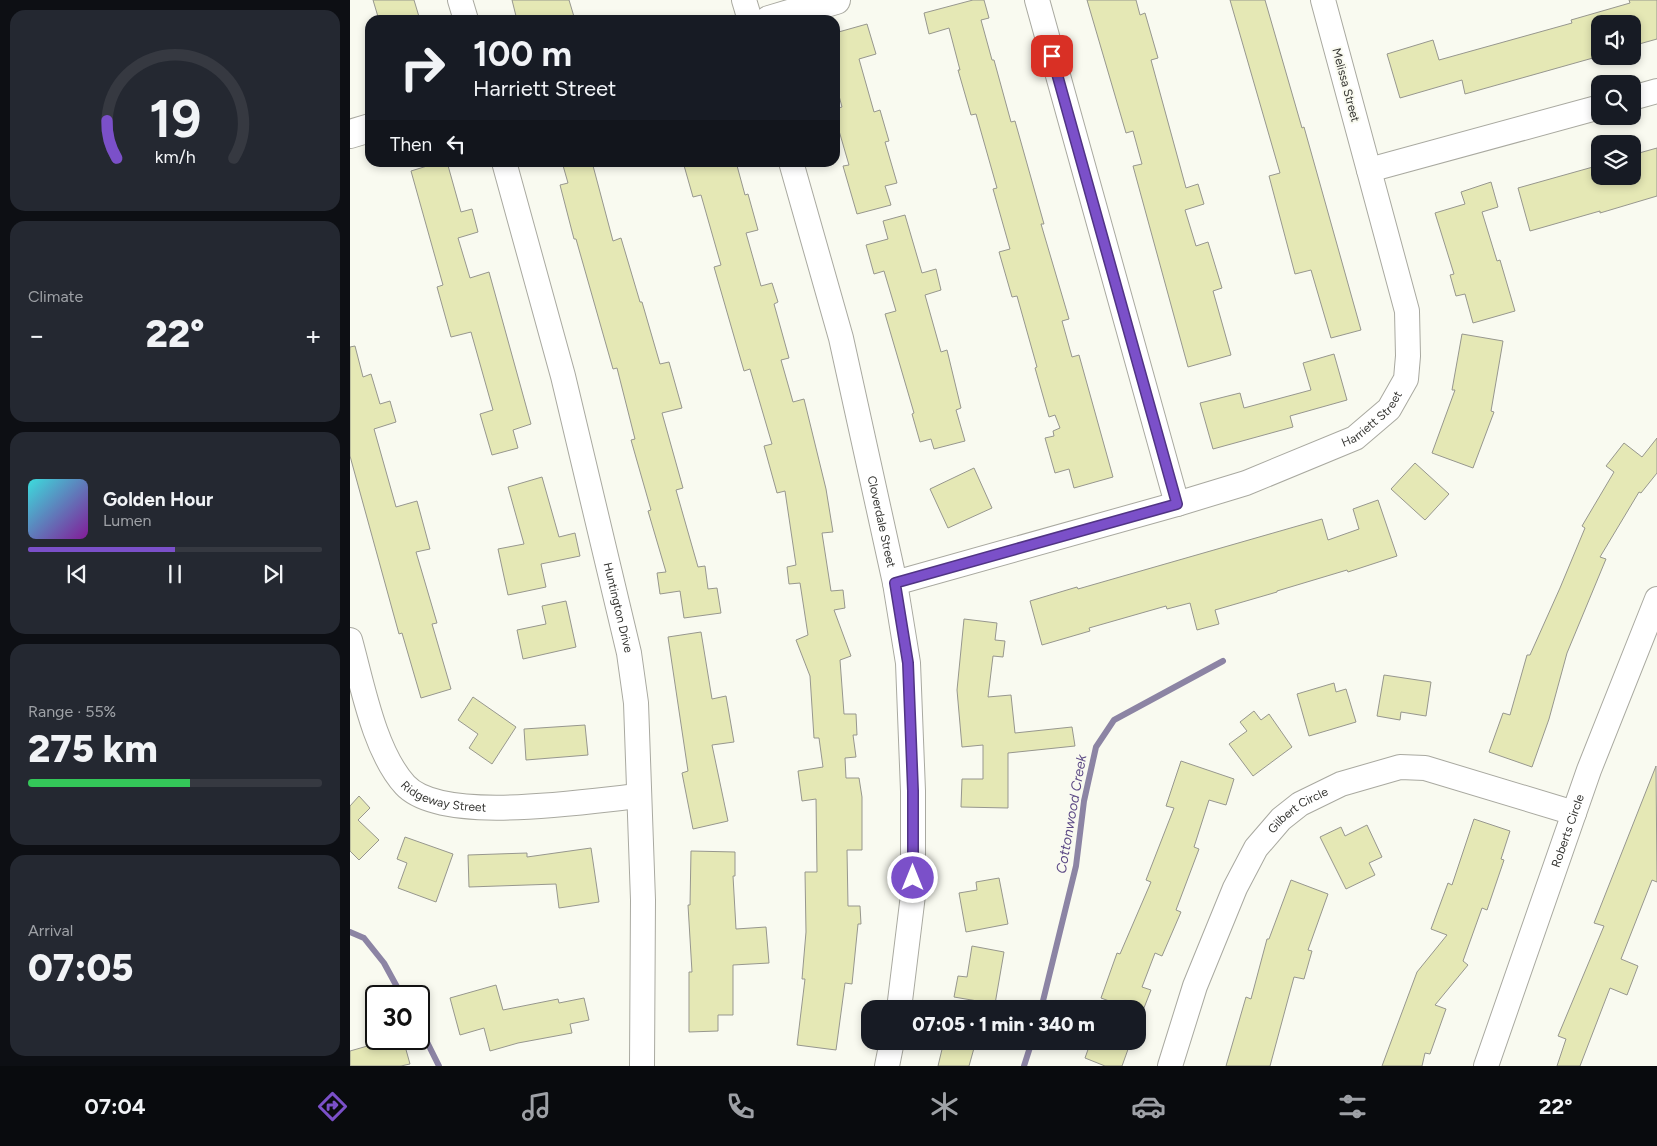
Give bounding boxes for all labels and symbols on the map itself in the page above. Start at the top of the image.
pin [1031,35,1073,77]
street label: Melissa Street [1329,46,1363,124]
street label: Harriett Street [1339,388,1405,450]
street label: Cloverdale Street [865,474,899,569]
street label: Huntington Drive [601,561,636,655]
water label: Cottonwood Creek [1053,752,1091,875]
street label: Ridgeway Street [398,778,487,815]
street label: Gilbert Circle [1265,784,1331,836]
street label: Roberts Circle [1549,792,1587,869]
position arrow [886,851,938,903]
speed limit sign: 30 [365,985,430,1050]

